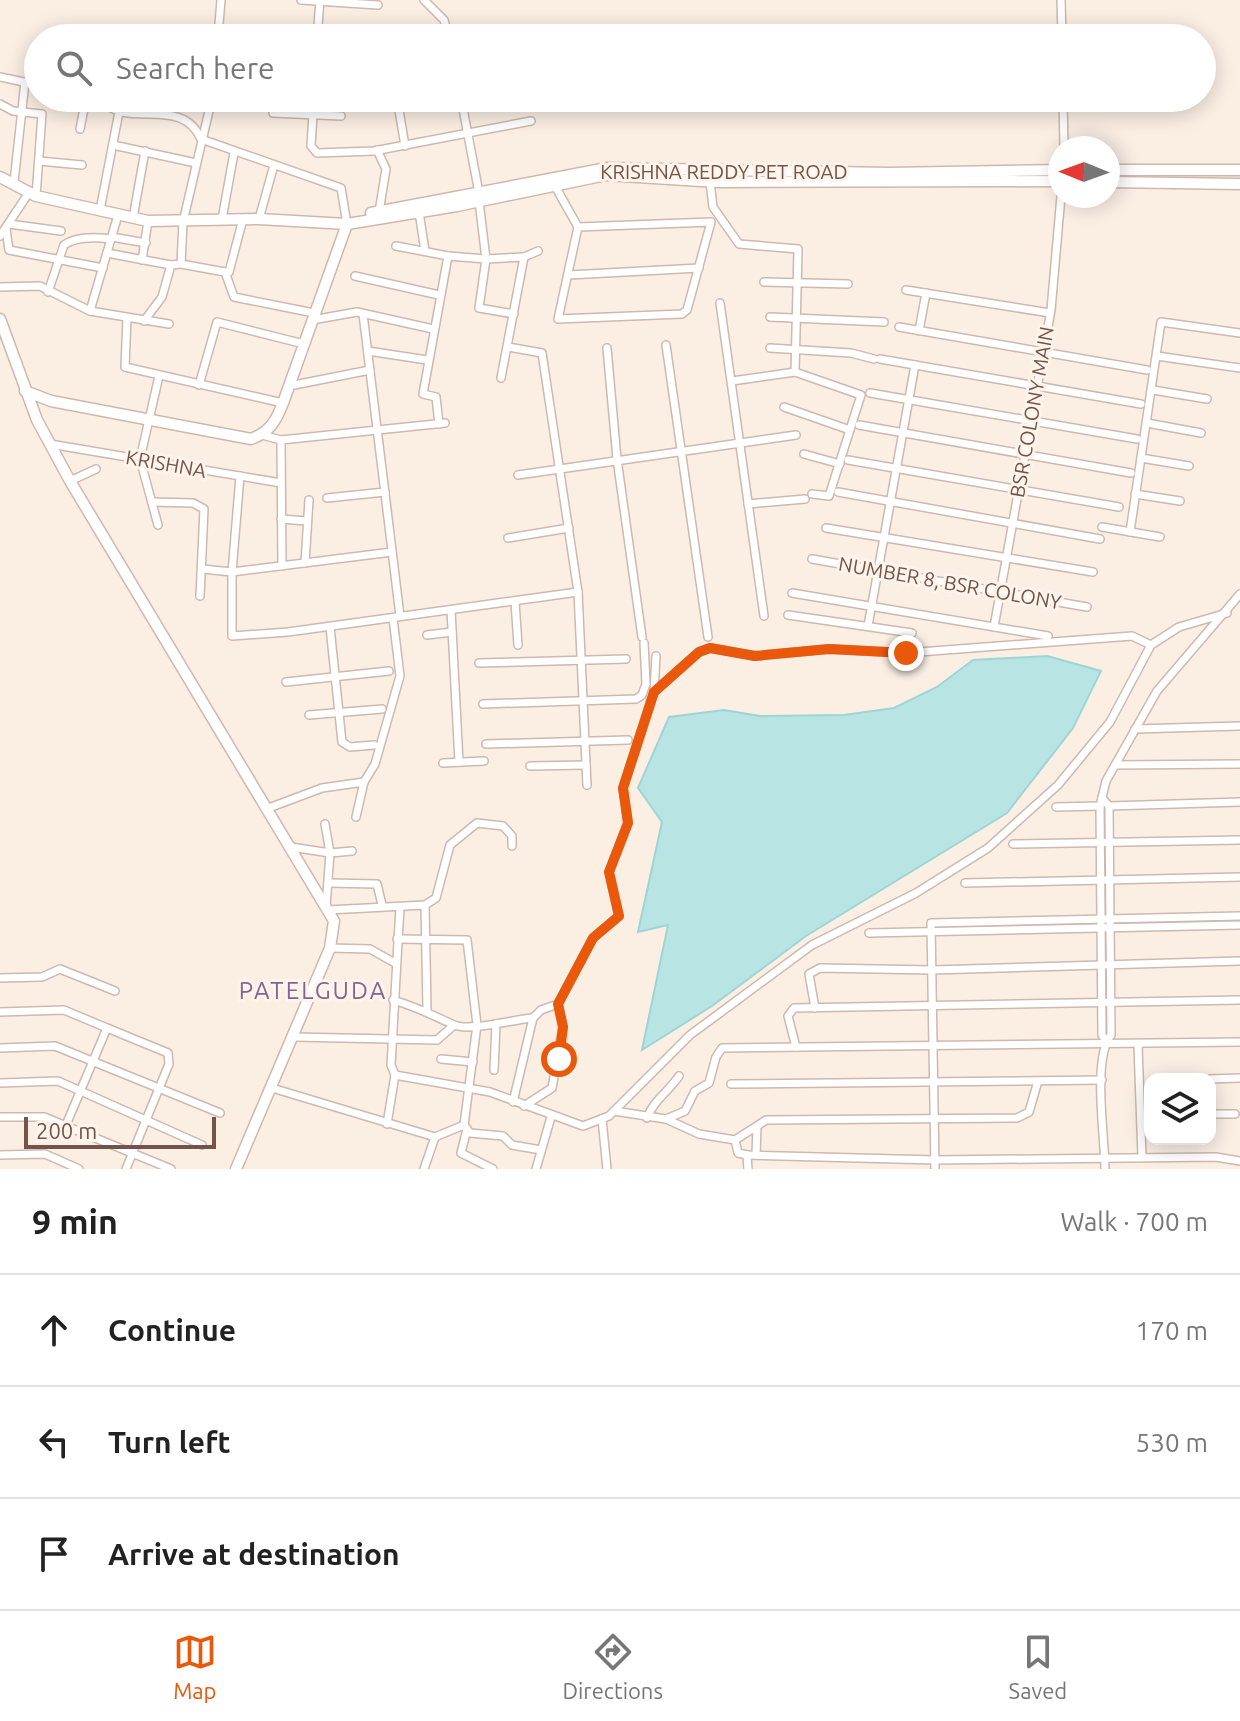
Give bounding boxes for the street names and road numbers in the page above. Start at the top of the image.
street label: KRISHNA REDDY PET ROAD [600,160,848,183]
street label: BSR COLONY MAIN [1005,325,1058,499]
street label: KRISHNA [124,445,208,482]
street label: NUMBER 8, BSR COLONY [837,552,1064,614]

